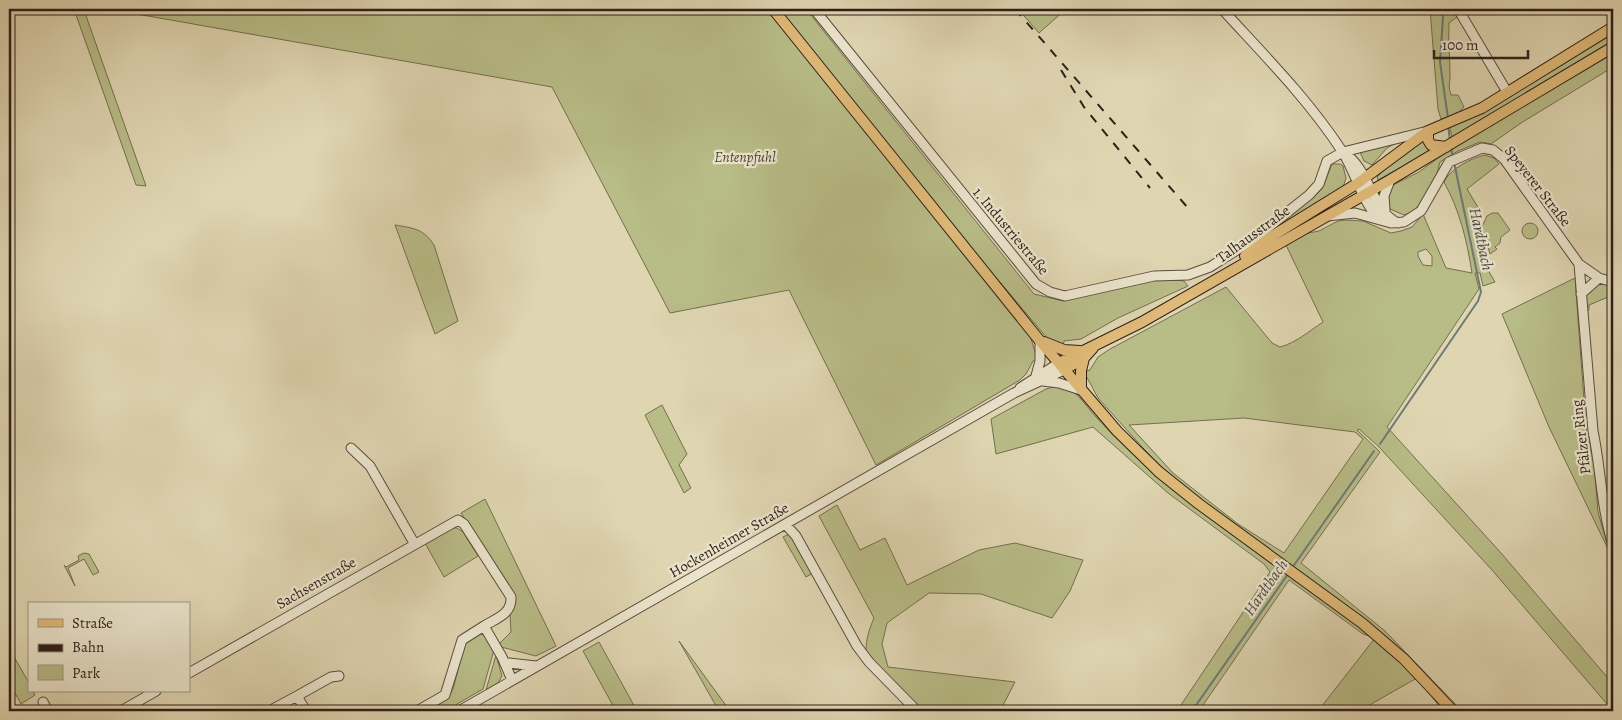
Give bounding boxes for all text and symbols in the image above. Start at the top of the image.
scale bar [1434,28,1528,60]
text: 100 m [1442,35,1479,55]
street label: Speyerer Straße [1500,141,1576,231]
park label: Entenpfuhl [714,147,776,167]
street label: 1. Industriestraße [968,183,1054,279]
street label: Talhausstraße [1212,200,1294,267]
water label: Hardtbach [1464,206,1498,273]
street label: Pfälzer Ring [1566,398,1595,475]
street label: Hockenheimer Straße [666,497,793,582]
street label: Sachsenstraße [272,552,360,614]
water label: Hardtbach [1238,555,1293,620]
legend [28,602,190,692]
text: Straße [72,613,113,633]
text: Bahn [72,637,104,657]
text: Park [72,663,101,683]

